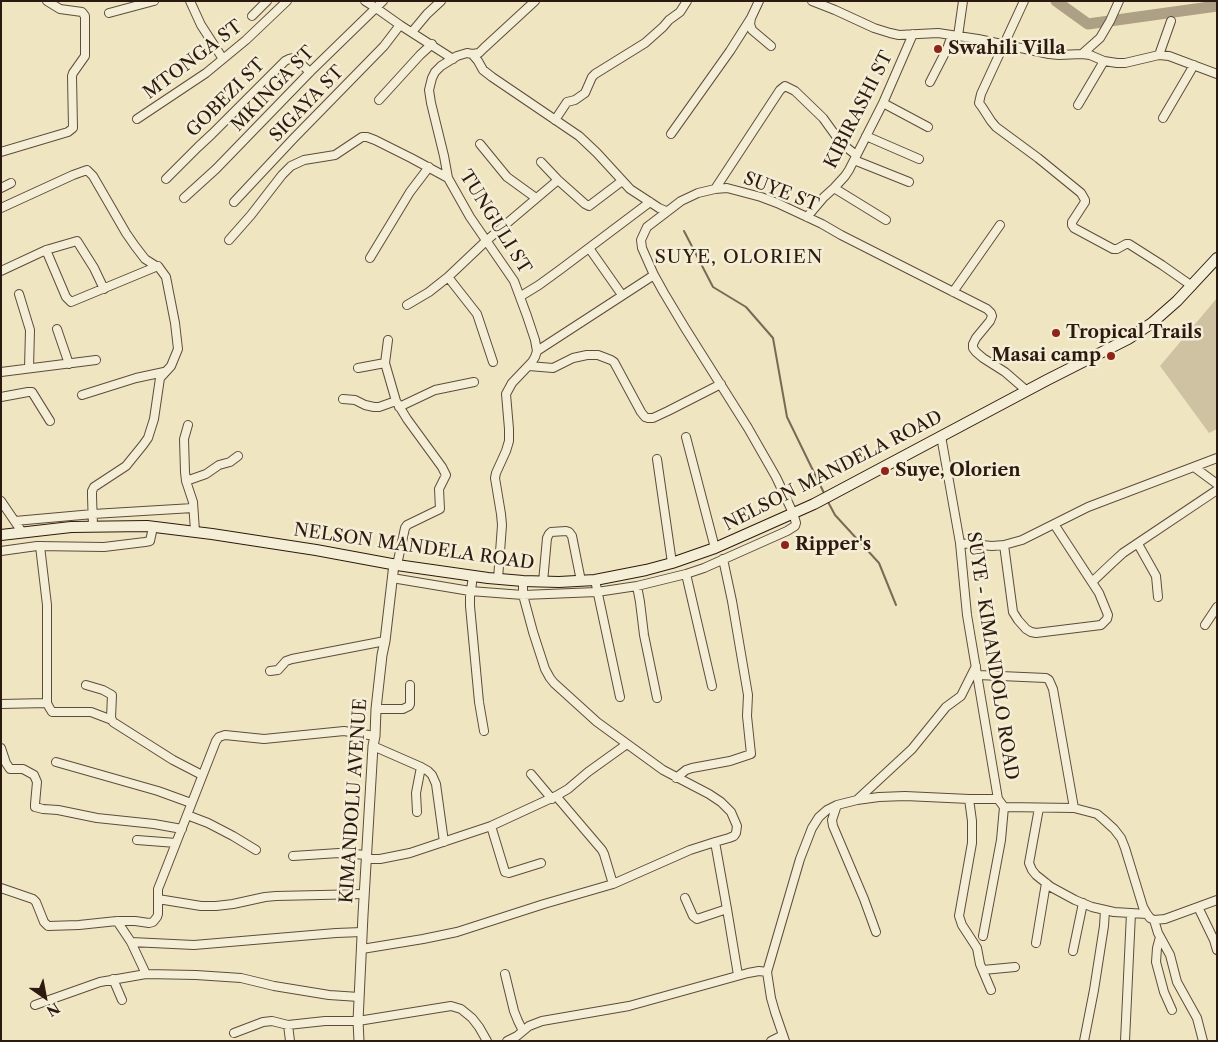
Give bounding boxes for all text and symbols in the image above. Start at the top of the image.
street label: MTONGA ST [139,16,247,104]
place label: Swahili Villa [948,38,1066,60]
street label: MKINGA ST [227,42,319,136]
marker: Swahili Villa [932,43,944,55]
street label: KIBIRASHI ST [820,48,898,172]
street label: GOBEZI ST [182,54,270,142]
street label: SIGAYA ST [265,61,349,147]
street label: TUNGULI ST [455,166,535,278]
street label: SUYE ST [740,168,822,216]
district label: SUYE, OLORIEN [653,247,825,269]
place label: Tropical Trails [1066,322,1202,344]
marker: Tropical Trails [1050,327,1062,339]
place label: Masai camp [992,345,1101,367]
marker: Masai camp [1105,350,1117,362]
street label: NELSON MANDELA ROAD [720,406,946,536]
place label: Suye, Olorien [895,460,1021,482]
marker: Suye, Olorien [879,465,891,477]
street label: NELSON MANDELA ROAD [292,519,536,575]
street label: SUYE - KIMANDOLO ROAD [962,530,1022,782]
place label: Ripper's [795,534,871,556]
marker: Ripper's [779,539,791,551]
street label: KIMANDOLU AVENUE [336,698,372,904]
north arrow [20,972,70,1022]
text: N [43,999,63,1020]

